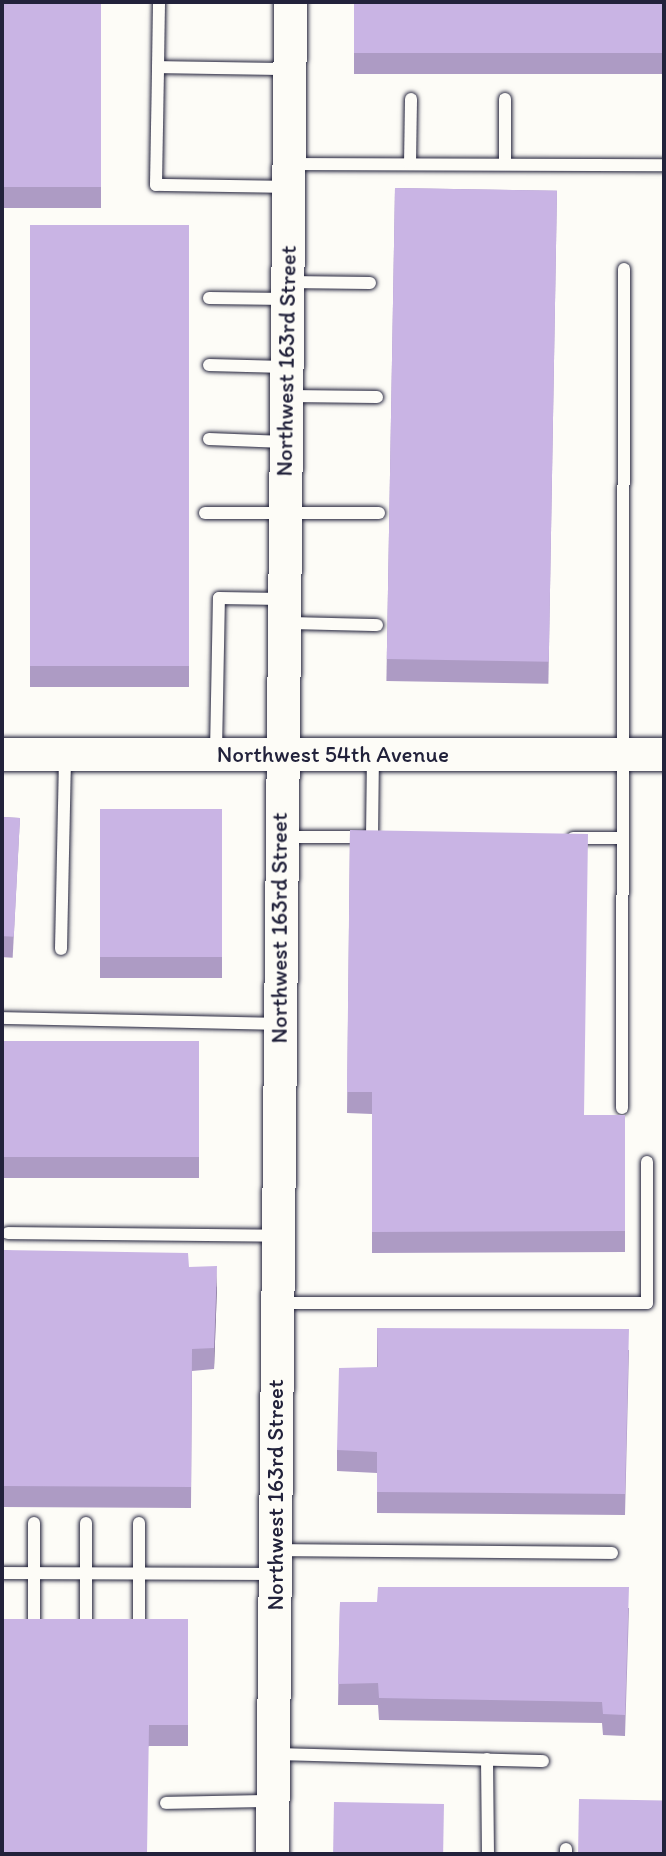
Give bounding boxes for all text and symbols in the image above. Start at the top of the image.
street label: Northwest 163rd Street [270,245,302,477]
street label: Northwest 54th Avenue [217,740,449,768]
street label: Northwest 163rd Street [265,813,293,1043]
street label: Northwest 163rd Street [261,1380,289,1610]

